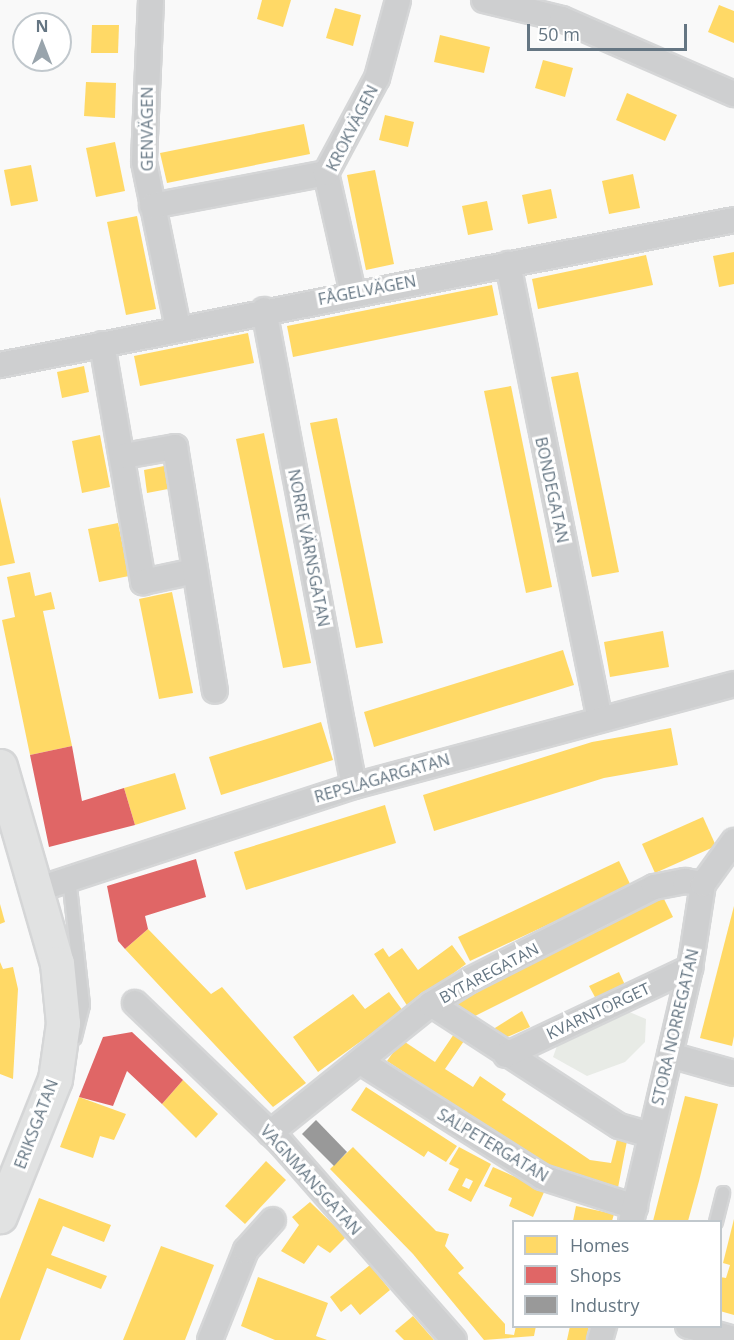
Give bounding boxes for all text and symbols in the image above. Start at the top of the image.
north arrow [12,12,72,72]
scale bar [530,12,690,50]
text: N [35,15,49,37]
text: 50 m [538,22,580,46]
street label: KROKVÄGEN [322,82,382,174]
street label: GENVÄGEN [137,87,157,171]
street label: FÅGELVÄGEN [316,271,418,309]
street label: BONDEGATAN [531,435,573,545]
street label: NORRE VÄRNSGATAN [284,467,334,629]
street label: REPSLAGARGATAN [312,749,452,807]
street label: BYTAREGATAN [436,939,542,1007]
street label: STORA NORREGATAN [648,947,702,1107]
street label: KVARNTORGET [543,979,653,1043]
street label: ERIKSGATAN [10,1076,62,1172]
street label: SALPETERGATAN [434,1104,552,1186]
street label: VAGNMANSGATAN [257,1121,365,1239]
legend [512,1220,722,1328]
text: Homes [570,1233,629,1257]
text: Shops [570,1263,621,1287]
text: Industry [570,1293,640,1317]

